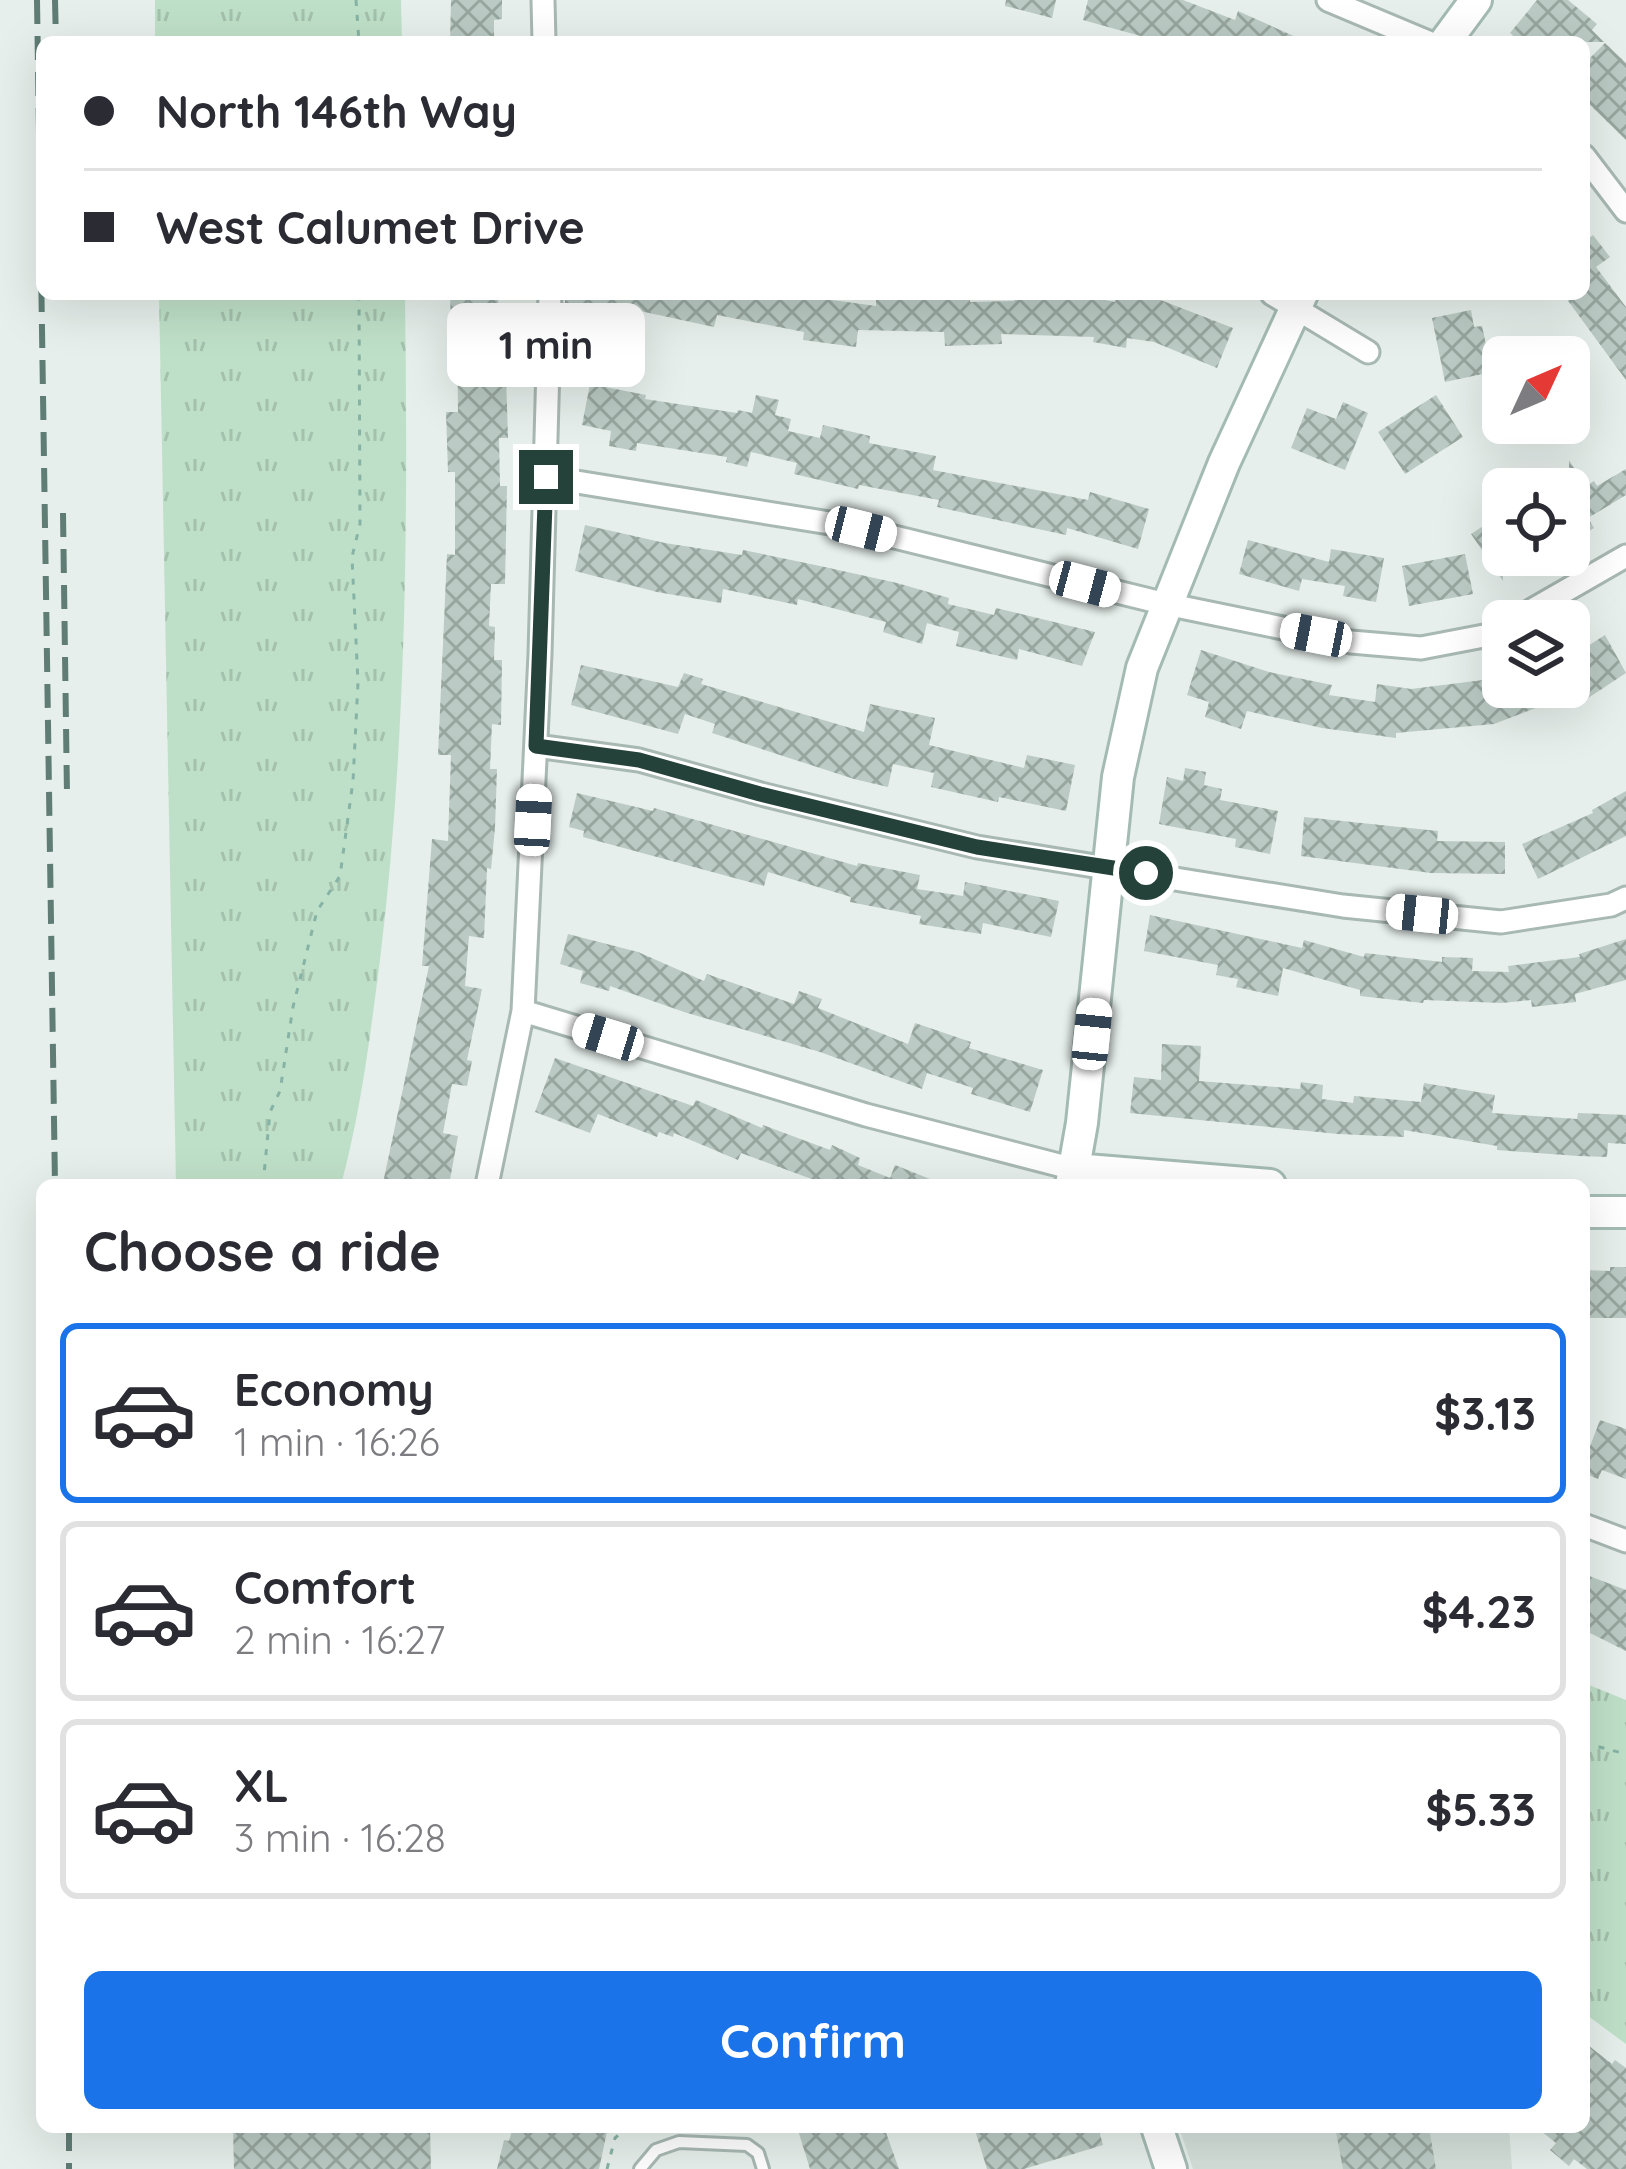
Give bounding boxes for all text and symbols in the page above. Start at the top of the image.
text: North 146th Way [156,83,517,139]
text: West Calumet Drive [156,199,585,255]
callout: 1 min [447,303,645,387]
text: 1 min [499,320,593,369]
north arrow [1482,336,1590,444]
map controls [1482,336,1590,708]
route end [519,450,573,504]
button: locate [1482,468,1590,576]
car [822,503,900,555]
car [1046,557,1124,611]
button: layers [1482,600,1590,708]
car [1277,610,1355,660]
car [513,783,553,857]
route start [1119,846,1173,900]
car [1384,892,1460,936]
car [1070,996,1114,1072]
car [568,1009,648,1065]
text: Choose a ride [84,1217,441,1285]
icon: car [90,1359,198,1467]
text: Economy [234,1361,434,1417]
text: $3.13 [1434,1385,1536,1441]
text: 1 min · 16:26 [234,1417,440,1466]
icon: car [90,1557,198,1665]
text: Comfort [234,1559,416,1615]
text: $4.23 [1422,1583,1536,1639]
text: 2 min · 16:27 [234,1615,445,1664]
icon: car [90,1755,198,1863]
text: XL [234,1757,289,1813]
text: $5.33 [1425,1781,1536,1837]
text: 3 min · 16:28 [234,1813,446,1862]
button: Confirm [84,1971,1542,2109]

